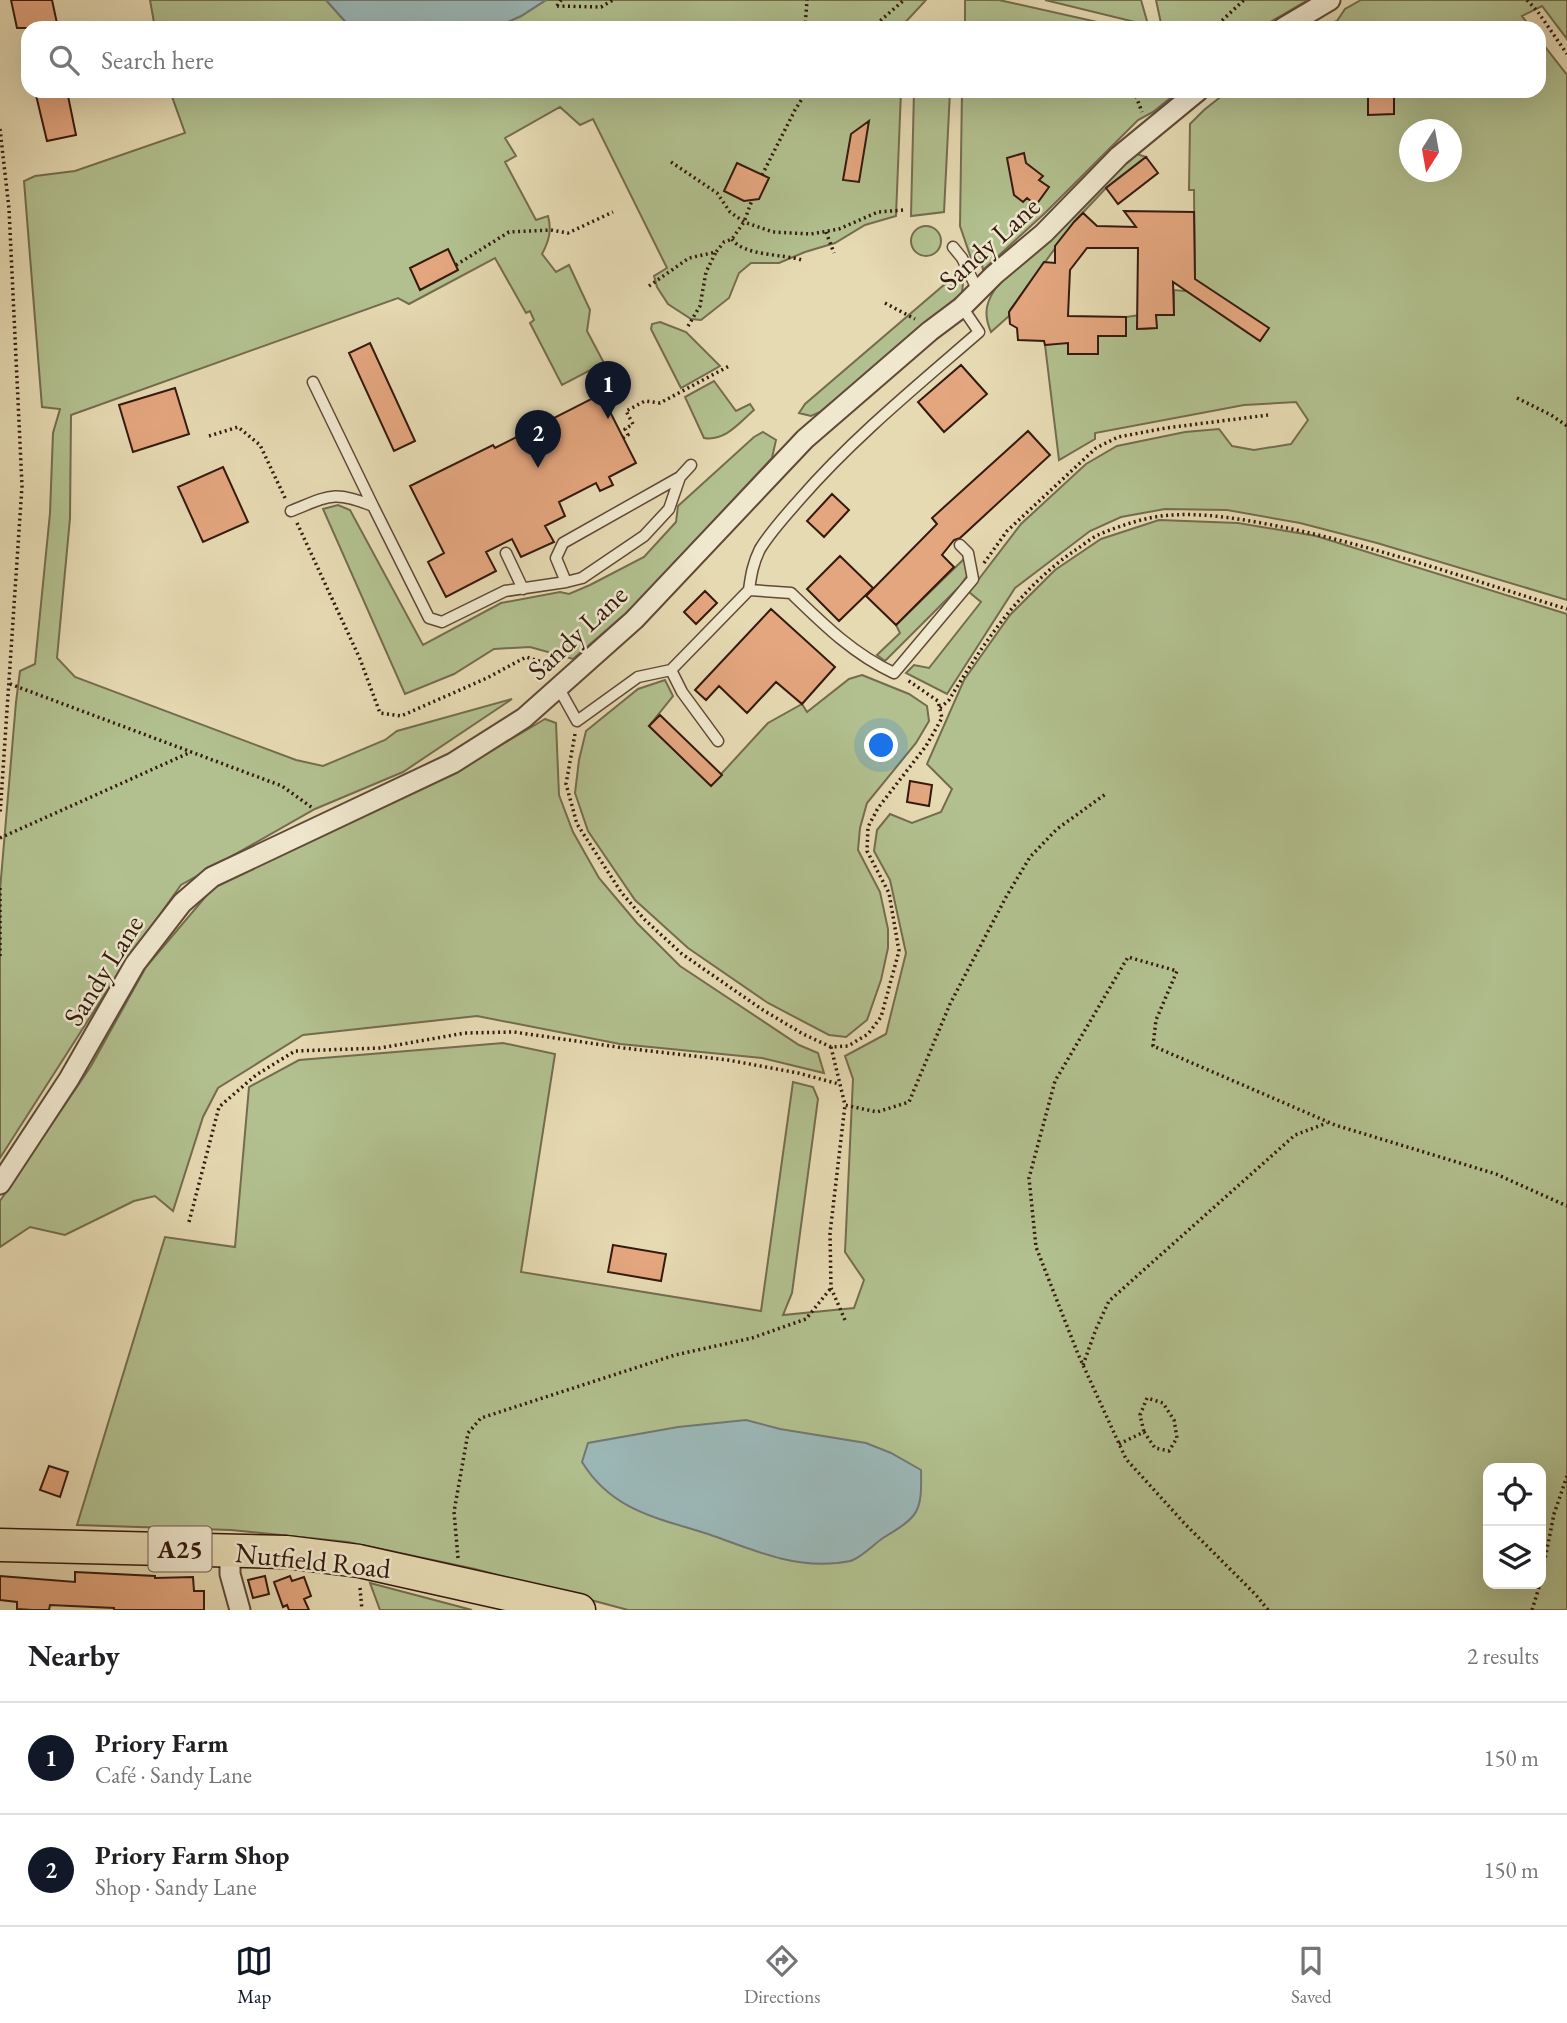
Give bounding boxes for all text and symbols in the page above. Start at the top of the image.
search box [21,21,1546,98]
icon: search [45,41,83,79]
text: Search here [101,43,214,77]
north arrow [1399,119,1462,182]
street label: Sandy Lane [931,188,1047,298]
pin: 1 [585,361,631,419]
pin: 2 [515,410,561,468]
street label: Sandy Lane [519,576,635,688]
your location [864,728,898,762]
street label: Sandy Lane [55,908,151,1032]
map controls [1483,1463,1546,1589]
button: locate [1483,1463,1546,1526]
road number: A25 [148,1526,212,1572]
button: layers [1483,1526,1546,1589]
street label: Nutfield Road [233,1534,393,1586]
text: Nearby [28,1636,120,1675]
text: 2 results [1467,1641,1539,1671]
text: Priory Farm [95,1726,229,1760]
text: 1 [45,1743,57,1773]
text: 150 m [1483,1743,1539,1773]
text: Café · Sandy Lane [95,1760,252,1790]
text: Priory Farm Shop [95,1838,289,1872]
text: 2 [45,1855,57,1885]
text: 150 m [1483,1855,1539,1885]
text: Shop · Sandy Lane [95,1872,257,1902]
tab: Map [235,1942,273,2009]
tab: Directions [744,1942,820,2009]
tab: Saved [1291,1942,1332,2009]

